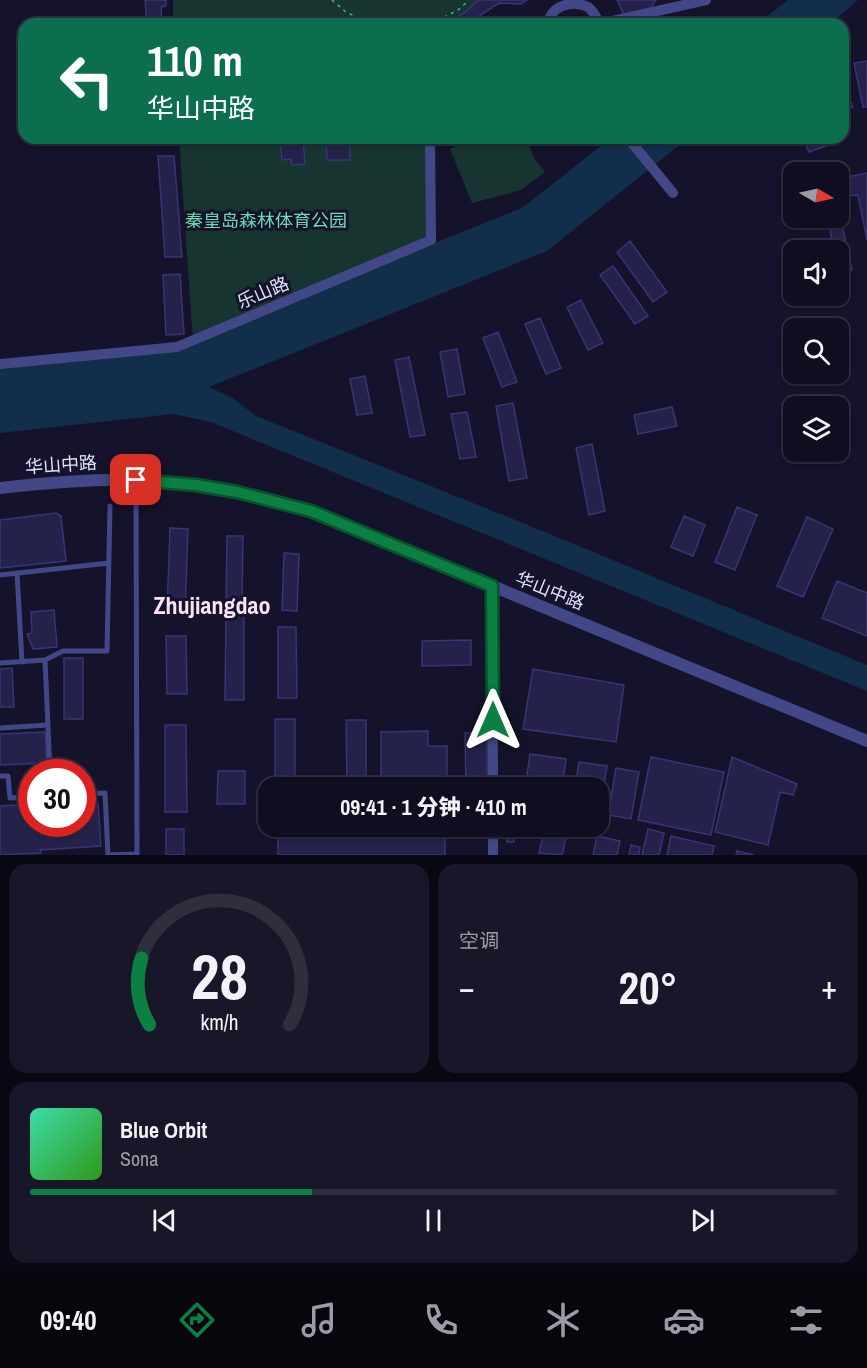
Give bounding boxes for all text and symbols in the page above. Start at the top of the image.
text: 110 m [147,33,243,89]
icon: left [48,42,126,120]
text: 华山中路 [147,90,255,126]
north arrow [783,162,849,228]
map controls [783,162,849,462]
park label: 秦皇岛森林体育公园 [185,208,347,233]
button: sound [783,240,849,306]
street label: 乐山路 [233,270,293,315]
button: search [783,318,849,384]
button: layers [783,396,849,462]
street label: 华山中路 [24,450,98,479]
pin [110,454,161,505]
icon: arrive [119,463,152,496]
street label: 华山中路 [512,565,588,616]
district label: Zhujiangdao [154,589,271,621]
position arrow [461,688,525,752]
speed limit sign: 30 [18,759,96,837]
text: 09:41 · 1 分钟 · 410 m [340,792,527,822]
text: 空调 [459,927,499,954]
text: 28 [191,934,247,1018]
text: 20° [618,957,678,1018]
text: − [459,965,475,1009]
text: + [821,965,837,1009]
text: km/h [200,1009,238,1038]
text: Blue Orbit [120,1115,207,1145]
text: Sona [120,1145,158,1172]
icon: previous [148,1204,181,1237]
icon: pause [417,1204,450,1237]
icon: next [686,1204,719,1237]
icon: directions [176,1299,218,1341]
icon: music [298,1299,340,1341]
icon: phone [420,1299,462,1341]
icon: climate [542,1299,584,1341]
icon: car [663,1299,705,1341]
icon: filters [785,1299,827,1341]
text: 09:40 [40,1302,97,1338]

